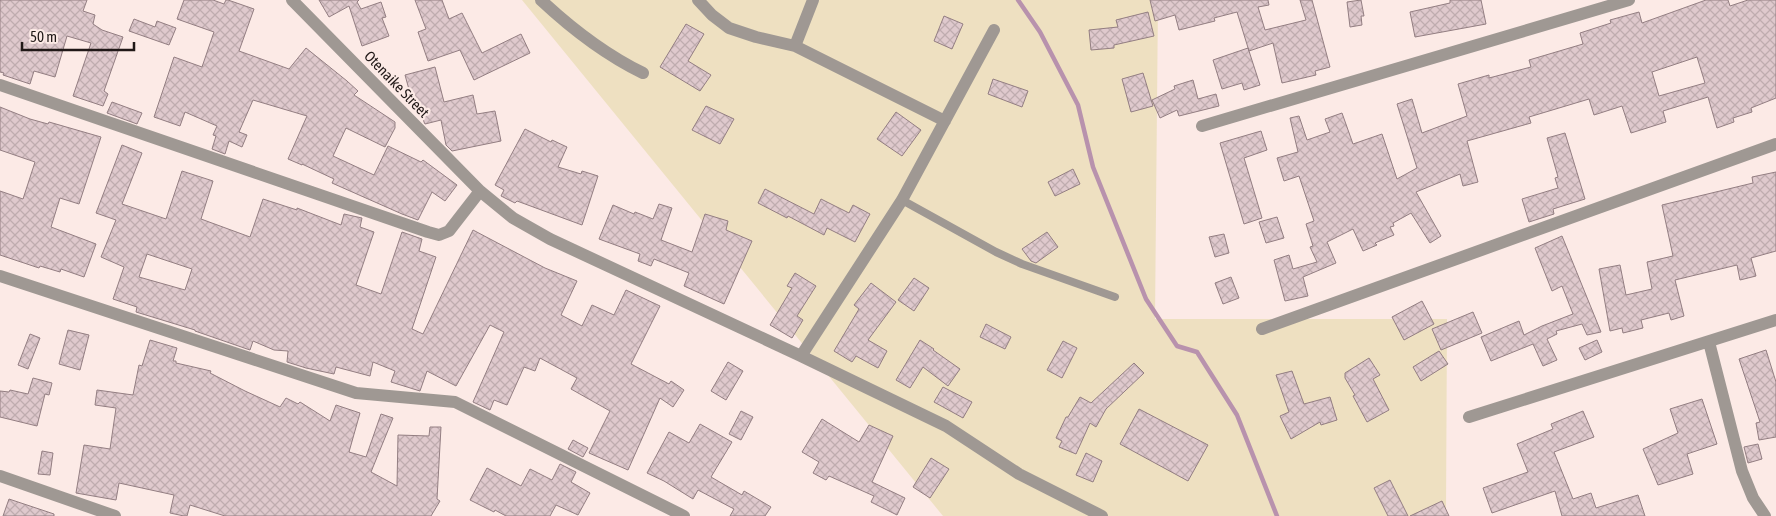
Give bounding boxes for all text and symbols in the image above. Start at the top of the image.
scale bar [22,20,135,52]
text: 50 m [30,28,57,45]
street label: Otenaike Street [361,47,433,121]

